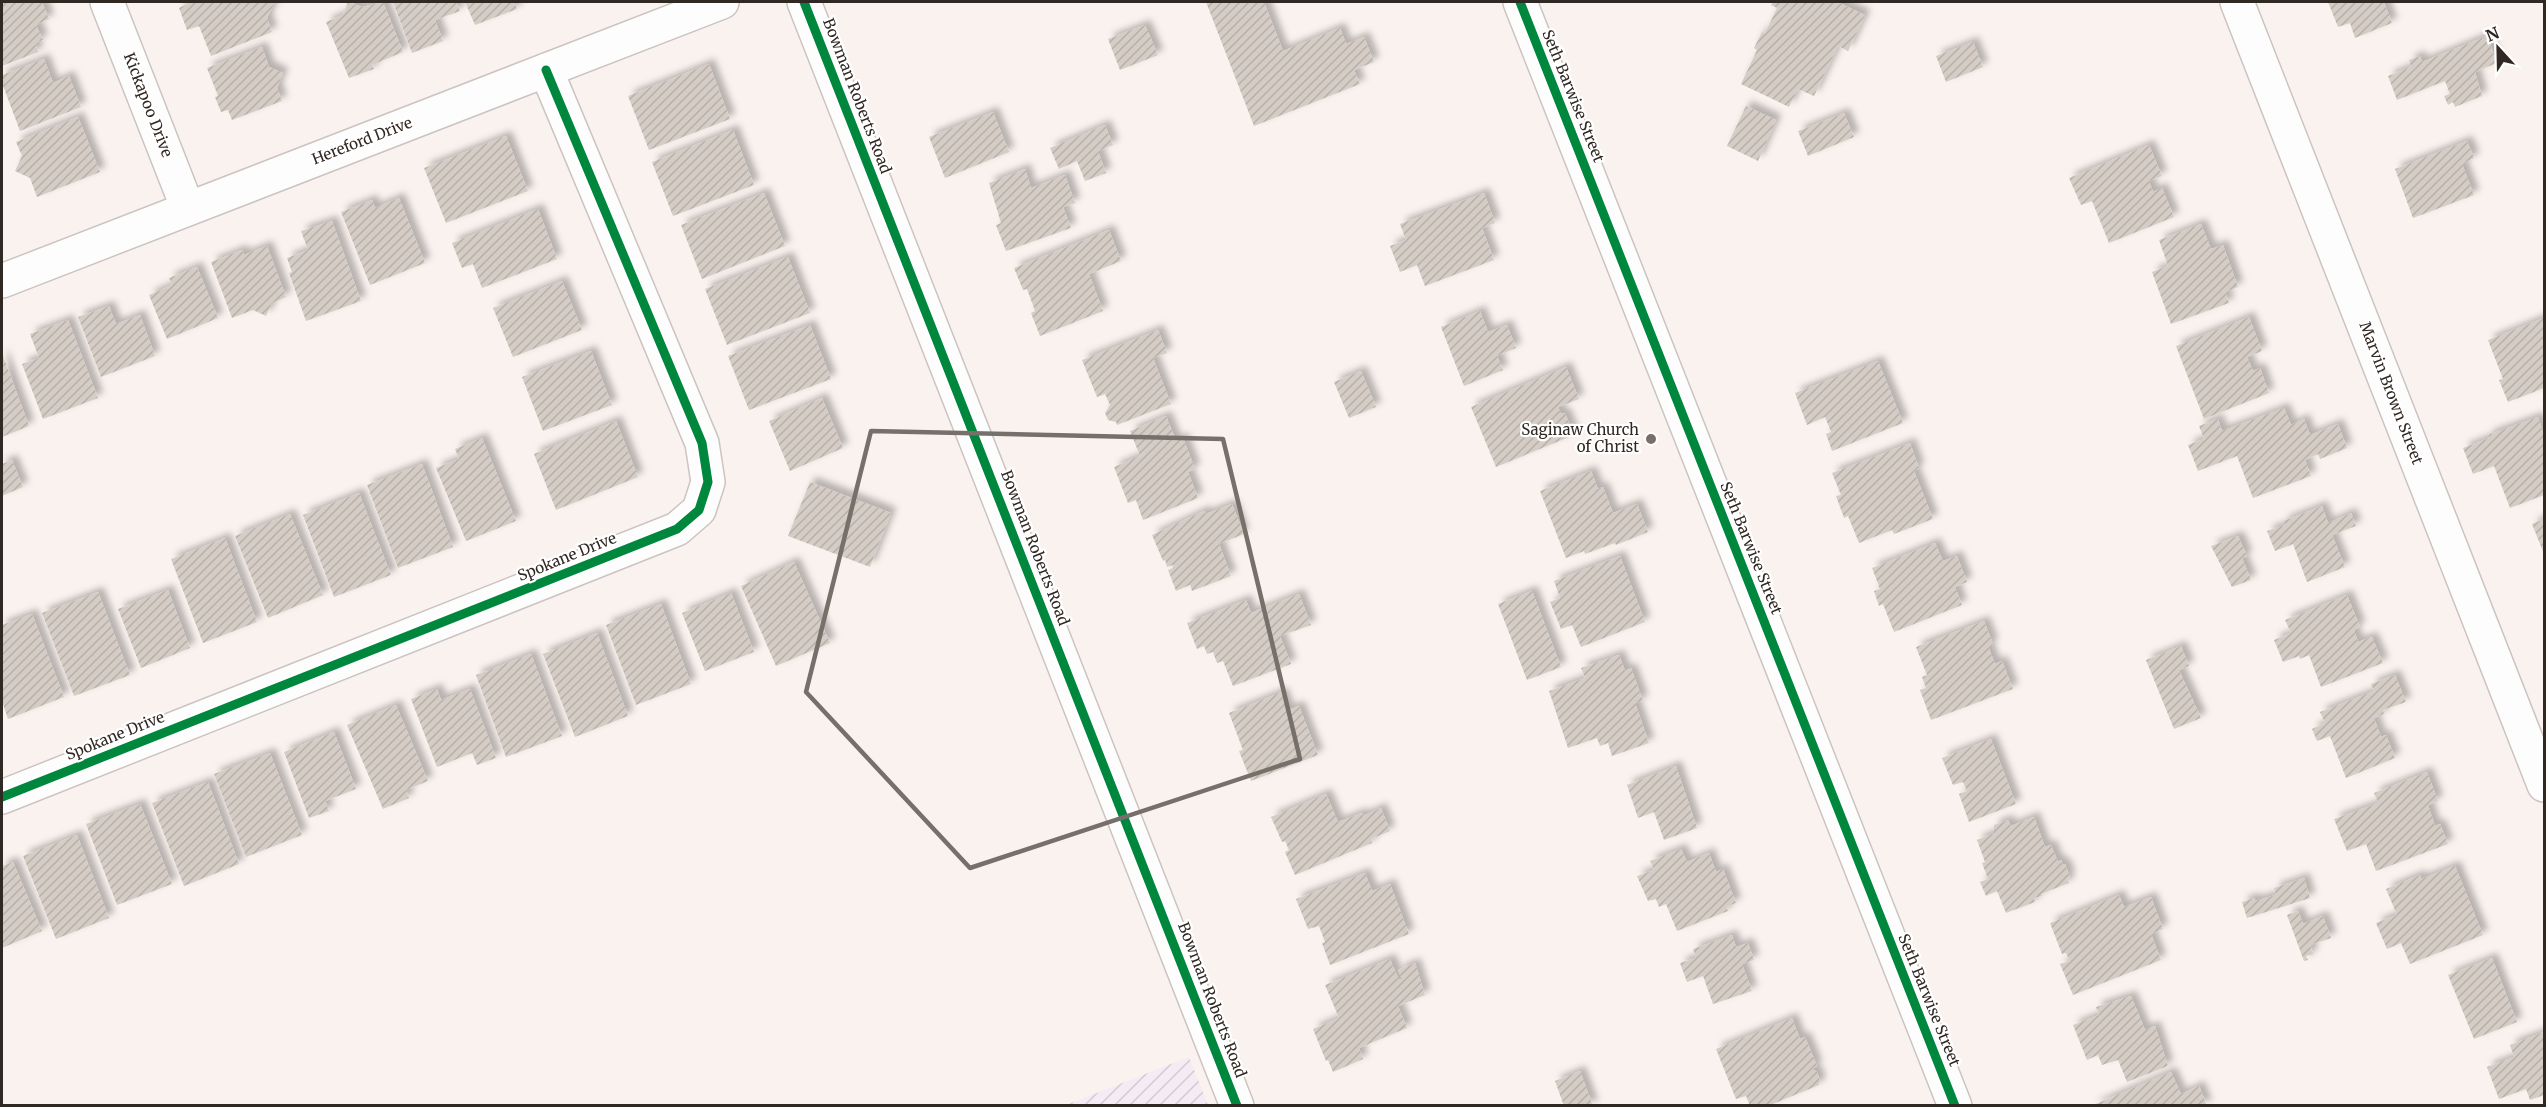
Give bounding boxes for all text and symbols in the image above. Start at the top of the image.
street label: Bowman Roberts Road [819,15,896,176]
north arrow [2468,18,2528,78]
text: N [2483,22,2502,46]
street label: Seth Barwise Street [1538,27,1609,165]
street label: Kickapoo Drive [120,50,177,160]
street label: Hereford Drive [309,113,415,168]
street label: Marvin Brown Street [2355,319,2427,467]
place label: Saginaw Church of Christ [1521,420,1639,456]
marker: Saginaw Church of Christ [1644,432,1658,446]
street label: Bowman Roberts Road [997,467,1074,628]
street label: Seth Barwise Street [1716,479,1787,617]
street label: Spokane Drive [515,528,619,585]
street label: Spokane Drive [63,707,167,764]
street label: Bowman Roberts Road [1174,919,1251,1080]
street label: Seth Barwise Street [1894,931,1965,1069]

